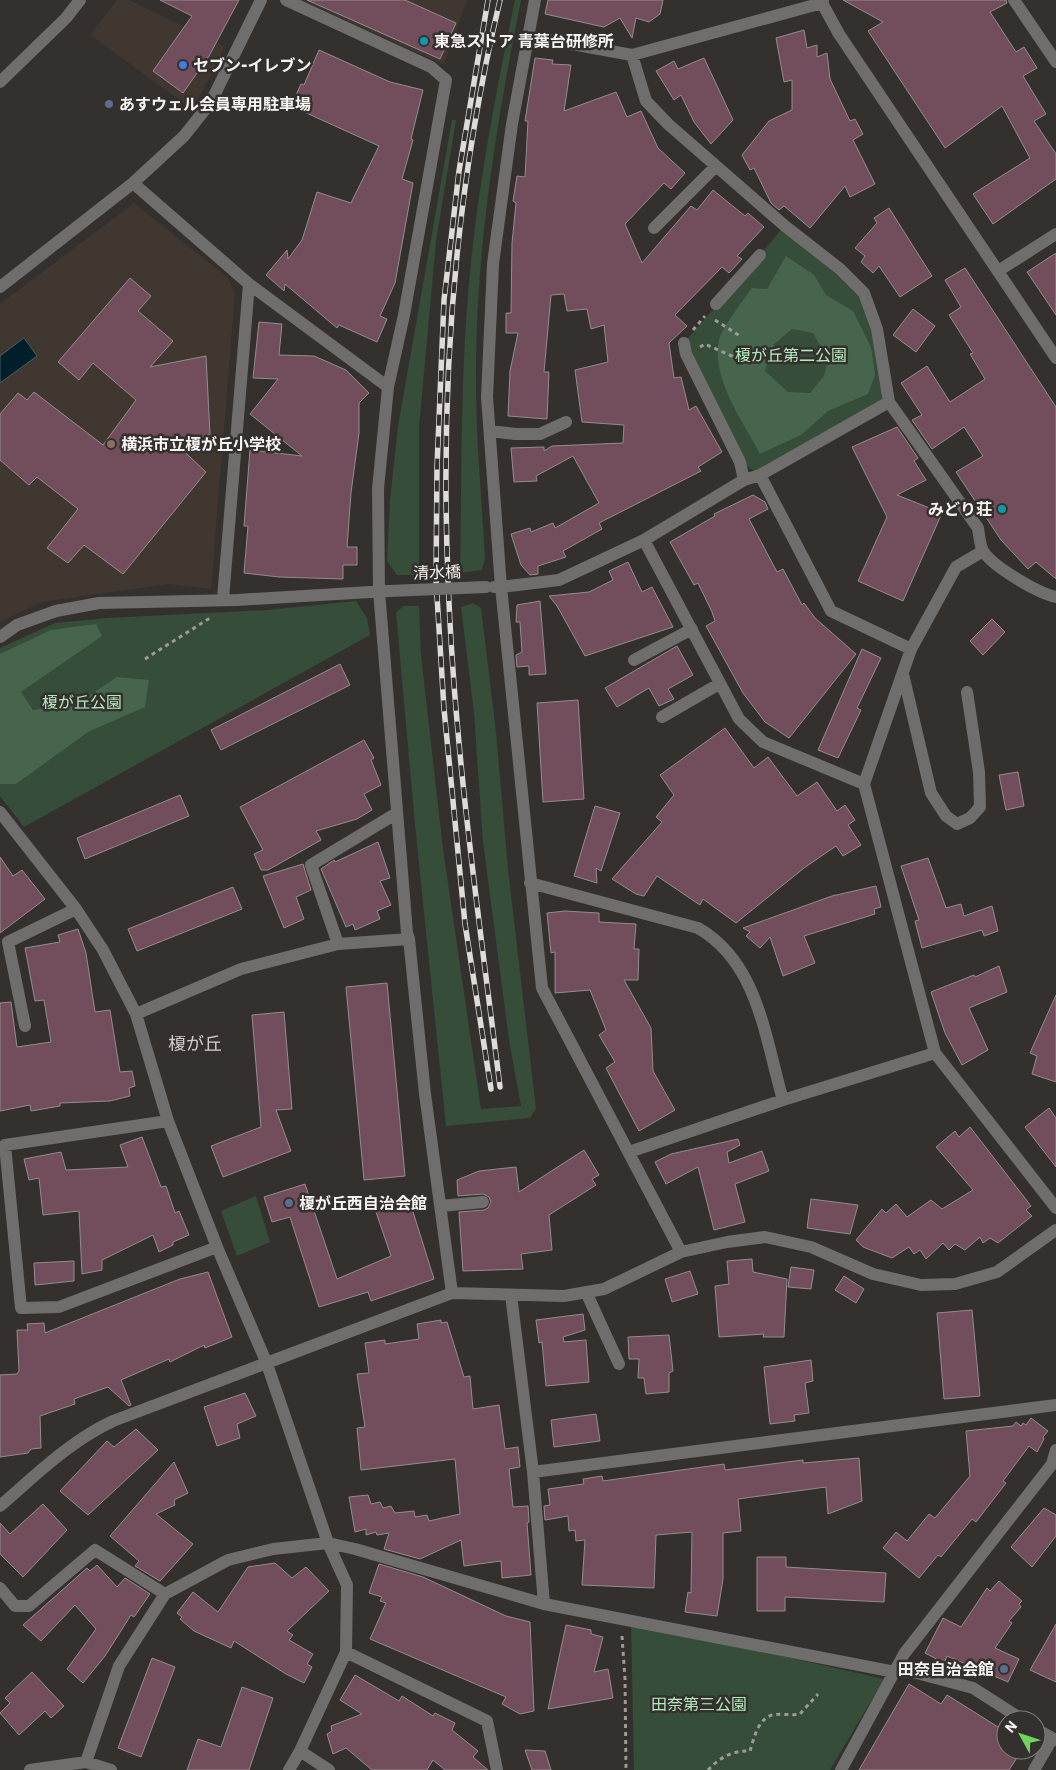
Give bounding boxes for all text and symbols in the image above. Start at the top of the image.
place label: 東急ストア 青葉台研修所 [434,31,614,51]
marker: 東急ストア 青葉台研修所 [418,35,430,47]
place label: セブン-イレブン [193,55,311,75]
marker: セブン-イレブン [177,59,189,71]
place label: あすウェル会員専用駐車場 [119,94,311,114]
marker: あすウェル会員専用駐車場 [103,98,115,110]
park label: 榎が丘第二公園 [735,345,847,365]
place label: 横浜市立榎が丘小学校 [121,434,281,454]
marker: 横浜市立榎が丘小学校 [105,438,117,450]
place label: みどり荘 [928,499,992,519]
marker: みどり荘 [996,503,1008,515]
street label: 清水橋 [413,561,461,583]
park label: 榎が丘公園 [42,692,122,712]
district label: 榎が丘 [168,1032,222,1055]
place label: 榎が丘西自治会館 [299,1193,427,1213]
marker: 榎が丘西自治会館 [283,1197,295,1209]
place label: 田奈自治会館 [898,1659,994,1679]
marker: 田奈自治会館 [998,1663,1010,1675]
park label: 田奈第三公園 [651,1694,747,1714]
north arrow [996,1710,1046,1760]
text: N [1001,1717,1021,1736]

